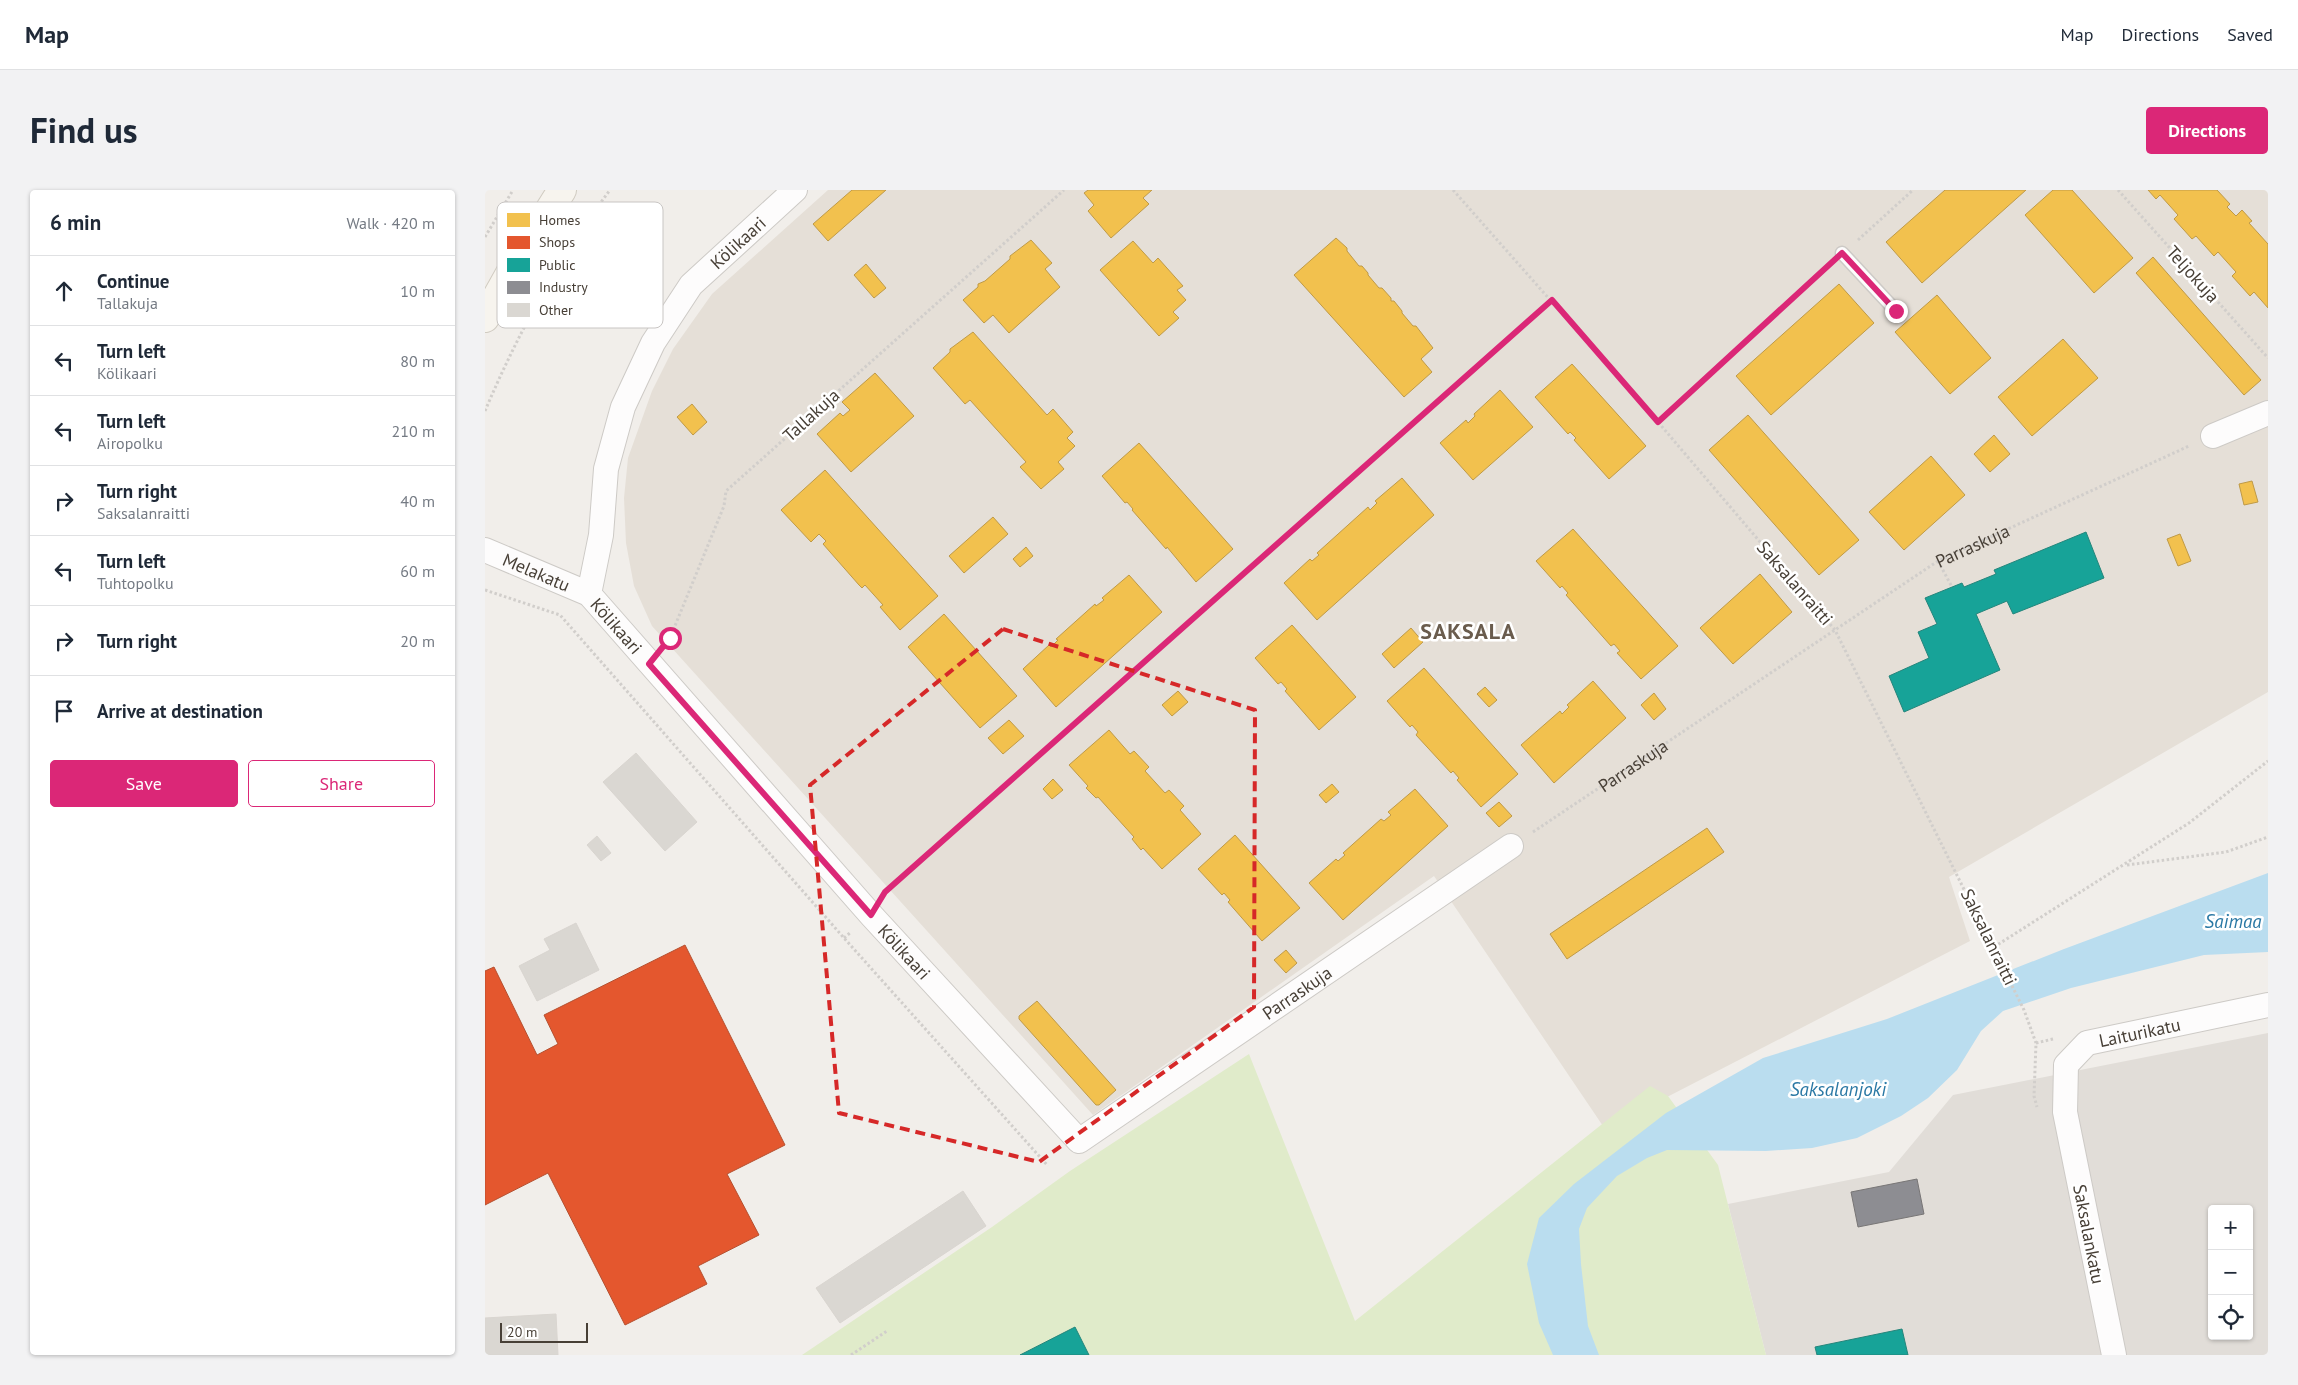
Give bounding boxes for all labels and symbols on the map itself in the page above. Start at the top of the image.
legend [497,202,663,328]
text: Homes [539,211,580,229]
street label: Kölikaari [705,211,770,274]
text: Shops [539,233,575,251]
street label: Teljokuja [2161,241,2225,307]
text: Public [539,256,576,274]
text: Industry [539,278,588,296]
route end [1885,300,1908,323]
text: Other [539,301,573,319]
street label: Tallakuja [778,384,844,446]
street label: Parraskuja [1931,518,2013,572]
street label: Saksalanraitti [1752,536,1838,630]
street label: Melakatu [499,547,574,596]
street label: Kölikaari [586,593,648,658]
district label: SAKSALA [1420,617,1516,645]
route start [659,627,682,650]
street label: Parraskuja [1593,734,1672,797]
street label: Saksalanraitti [1956,885,2022,989]
water label: Saimaa [2205,909,2262,933]
street label: Kölikaari [873,919,936,984]
street label: Parraskuja [1258,960,1336,1024]
street label: Laiturikatu [2097,1012,2182,1052]
water label: Saksalanjoki [1790,1077,1887,1101]
street label: Saksalankatu [2068,1182,2110,1286]
scale bar [500,1320,587,1343]

